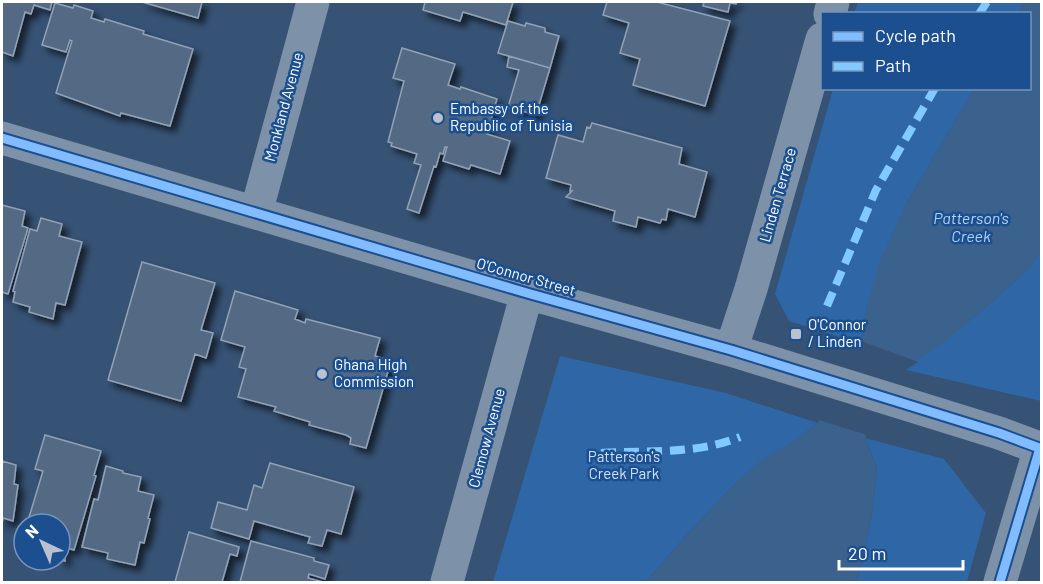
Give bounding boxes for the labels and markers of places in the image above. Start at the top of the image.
place label: Embassy of the Republic of Tunisia [450,99,573,134]
marker: Embassy of the Republic of Tunisia [431,111,445,125]
place label: O'Connor / Linden [808,315,867,350]
marker: O'Connor / Linden [789,327,803,341]
place label: Ghana High Commission [334,355,414,390]
marker: Ghana High Commission [315,367,329,381]

